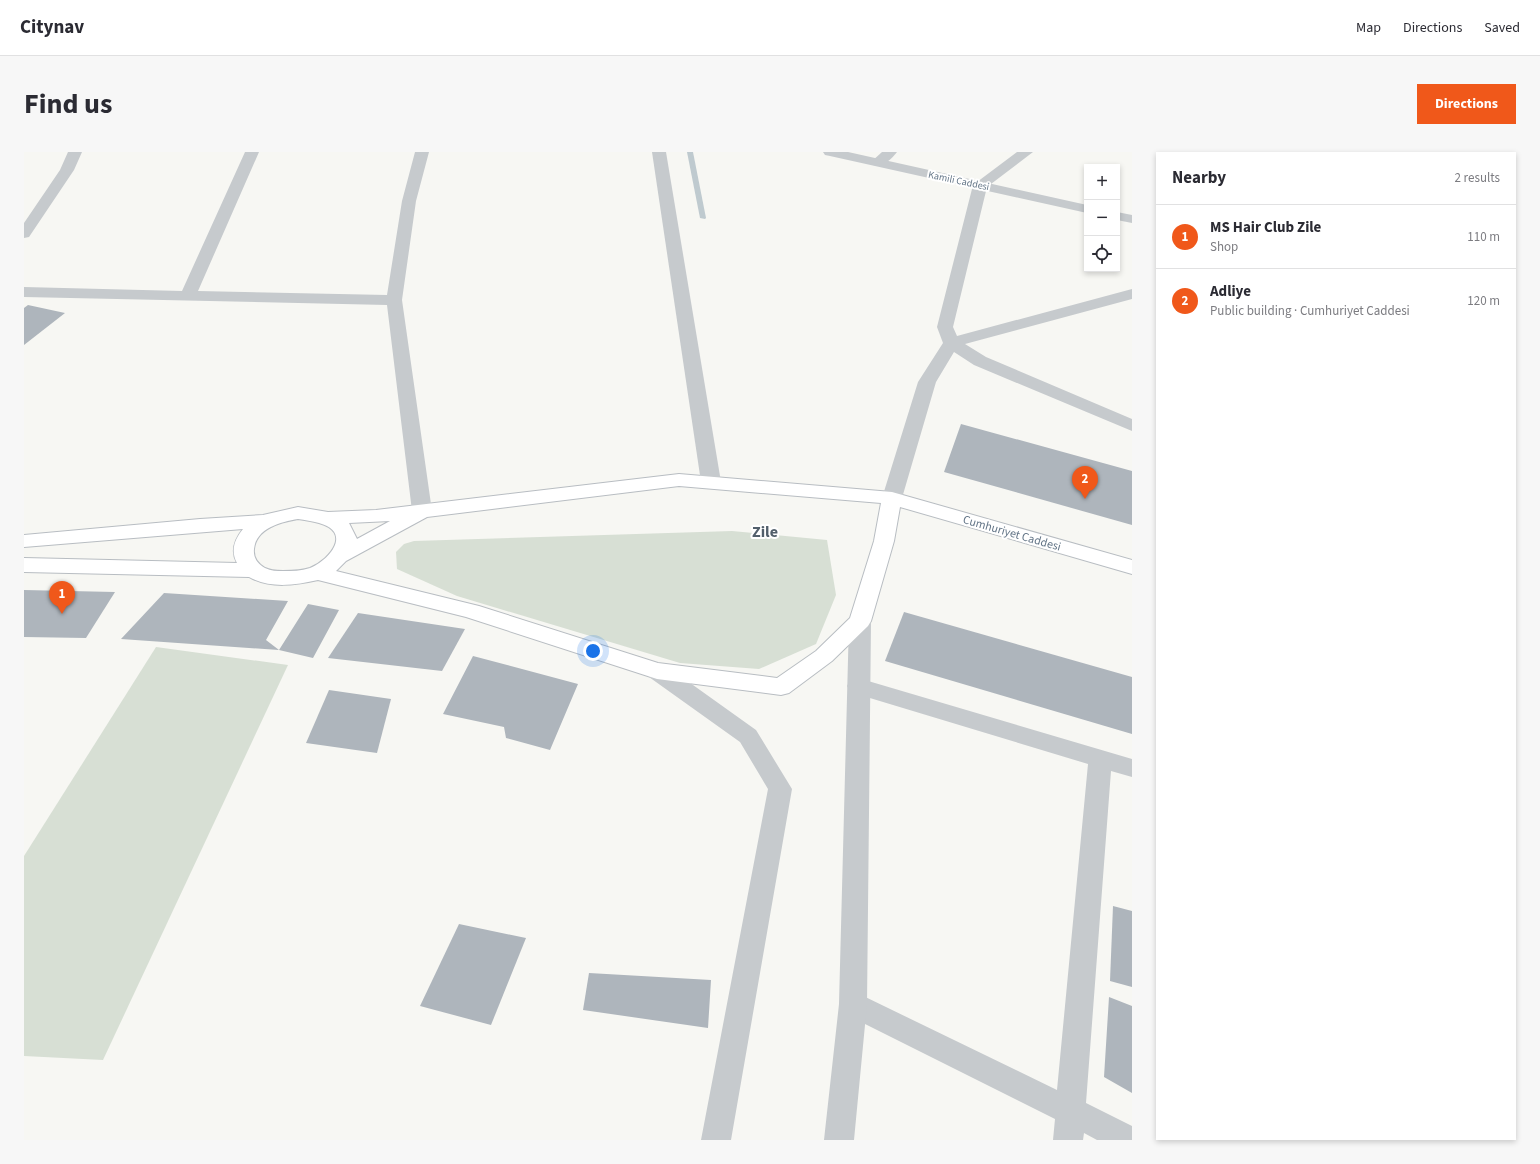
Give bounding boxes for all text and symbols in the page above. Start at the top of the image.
text: Citynav [20,14,84,41]
text: Map [1356,18,1381,38]
text: Directions [1403,18,1462,38]
text: Saved [1484,18,1520,38]
text: Find us [24,84,112,124]
button: Directions [1417,84,1516,124]
map controls [1084,164,1120,272]
button: + [1084,164,1120,200]
text: Nearby [1172,166,1226,190]
street label: Kamili Caddesi [927,168,991,194]
text: 2 results [1455,169,1500,187]
button: − [1084,200,1120,236]
text: MS Hair Club Zile [1210,217,1321,238]
text: 1 [1182,228,1188,246]
text: 110 m [1467,228,1500,246]
button: locate [1084,236,1120,272]
text: Shop [1210,238,1238,256]
text: Adliye [1210,281,1251,302]
text: 2 [1182,292,1188,310]
text: 120 m [1467,292,1500,310]
text: Public building · Cumhuriyet Caddesi [1210,302,1410,320]
pin: 2 [1072,466,1098,499]
street label: Cumhuriyet Caddesi [961,511,1063,556]
district label: Zile [752,521,778,543]
pin: 1 [49,581,75,614]
your location [583,641,603,661]

